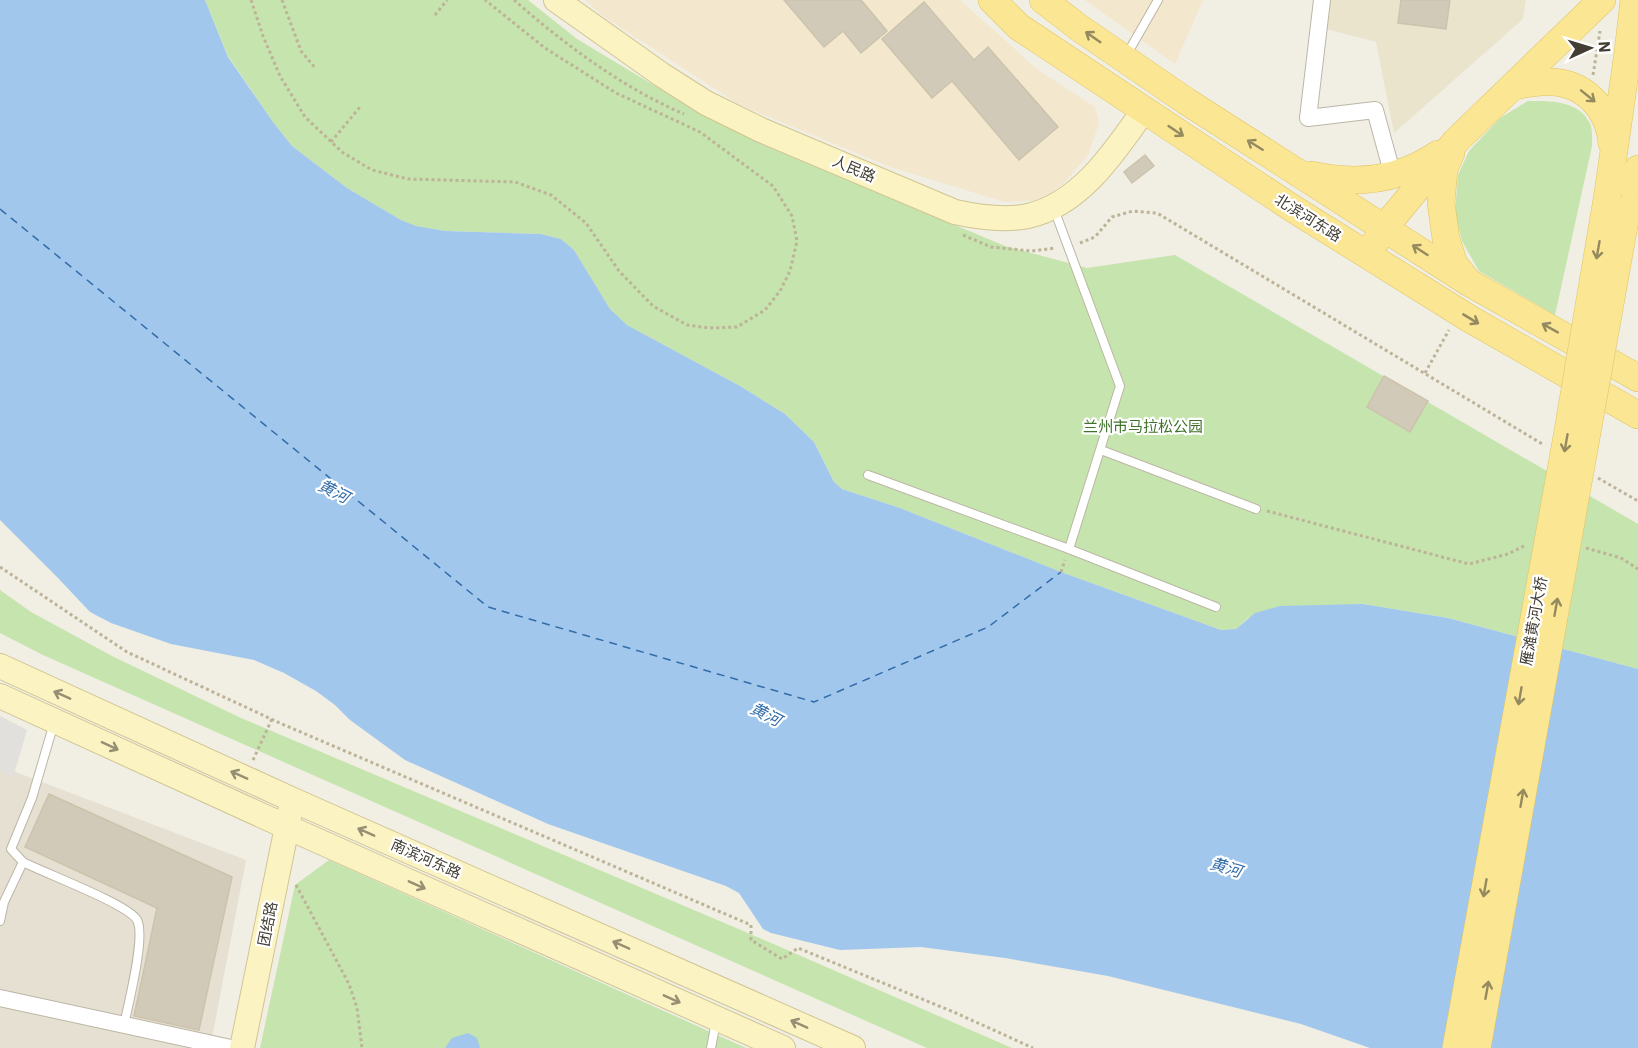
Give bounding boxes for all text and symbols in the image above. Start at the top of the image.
north arrow [1560,18,1620,78]
one-way arrow [1085,31,1101,43]
text: N [1595,40,1615,53]
one-way arrow [1580,89,1595,103]
one-way arrow [1167,125,1184,137]
one-way arrow [1247,139,1264,151]
street label: 人民路 [830,151,879,186]
street label: 北滨河东路 [1271,190,1345,246]
one-way arrow [1593,240,1604,260]
one-way arrow [1412,244,1428,256]
one-way arrow [1462,314,1479,326]
one-way arrow [1542,322,1559,334]
park label: 兰州市马拉松公园 [1083,417,1203,436]
one-way arrow [1560,432,1571,452]
water label: 黄河 [315,475,355,509]
street label: 雁滩黄河大桥 [1516,575,1551,667]
one-way arrow [1551,597,1562,617]
one-way arrow [1514,686,1525,706]
one-way arrow [53,689,71,700]
water label: 黄河 [747,698,787,732]
one-way arrow [101,741,119,753]
one-way arrow [231,769,249,781]
one-way arrow [1517,789,1528,809]
one-way arrow [358,826,376,837]
street label: 南滨河东路 [388,835,464,882]
water label: 黄河 [1208,853,1247,882]
one-way arrow [1479,878,1490,898]
one-way arrow [408,880,426,892]
street label: 团结路 [254,900,281,948]
one-way arrow [613,939,631,950]
one-way arrow [1482,981,1493,1001]
one-way arrow [663,993,681,1005]
one-way arrow [791,1018,809,1030]

